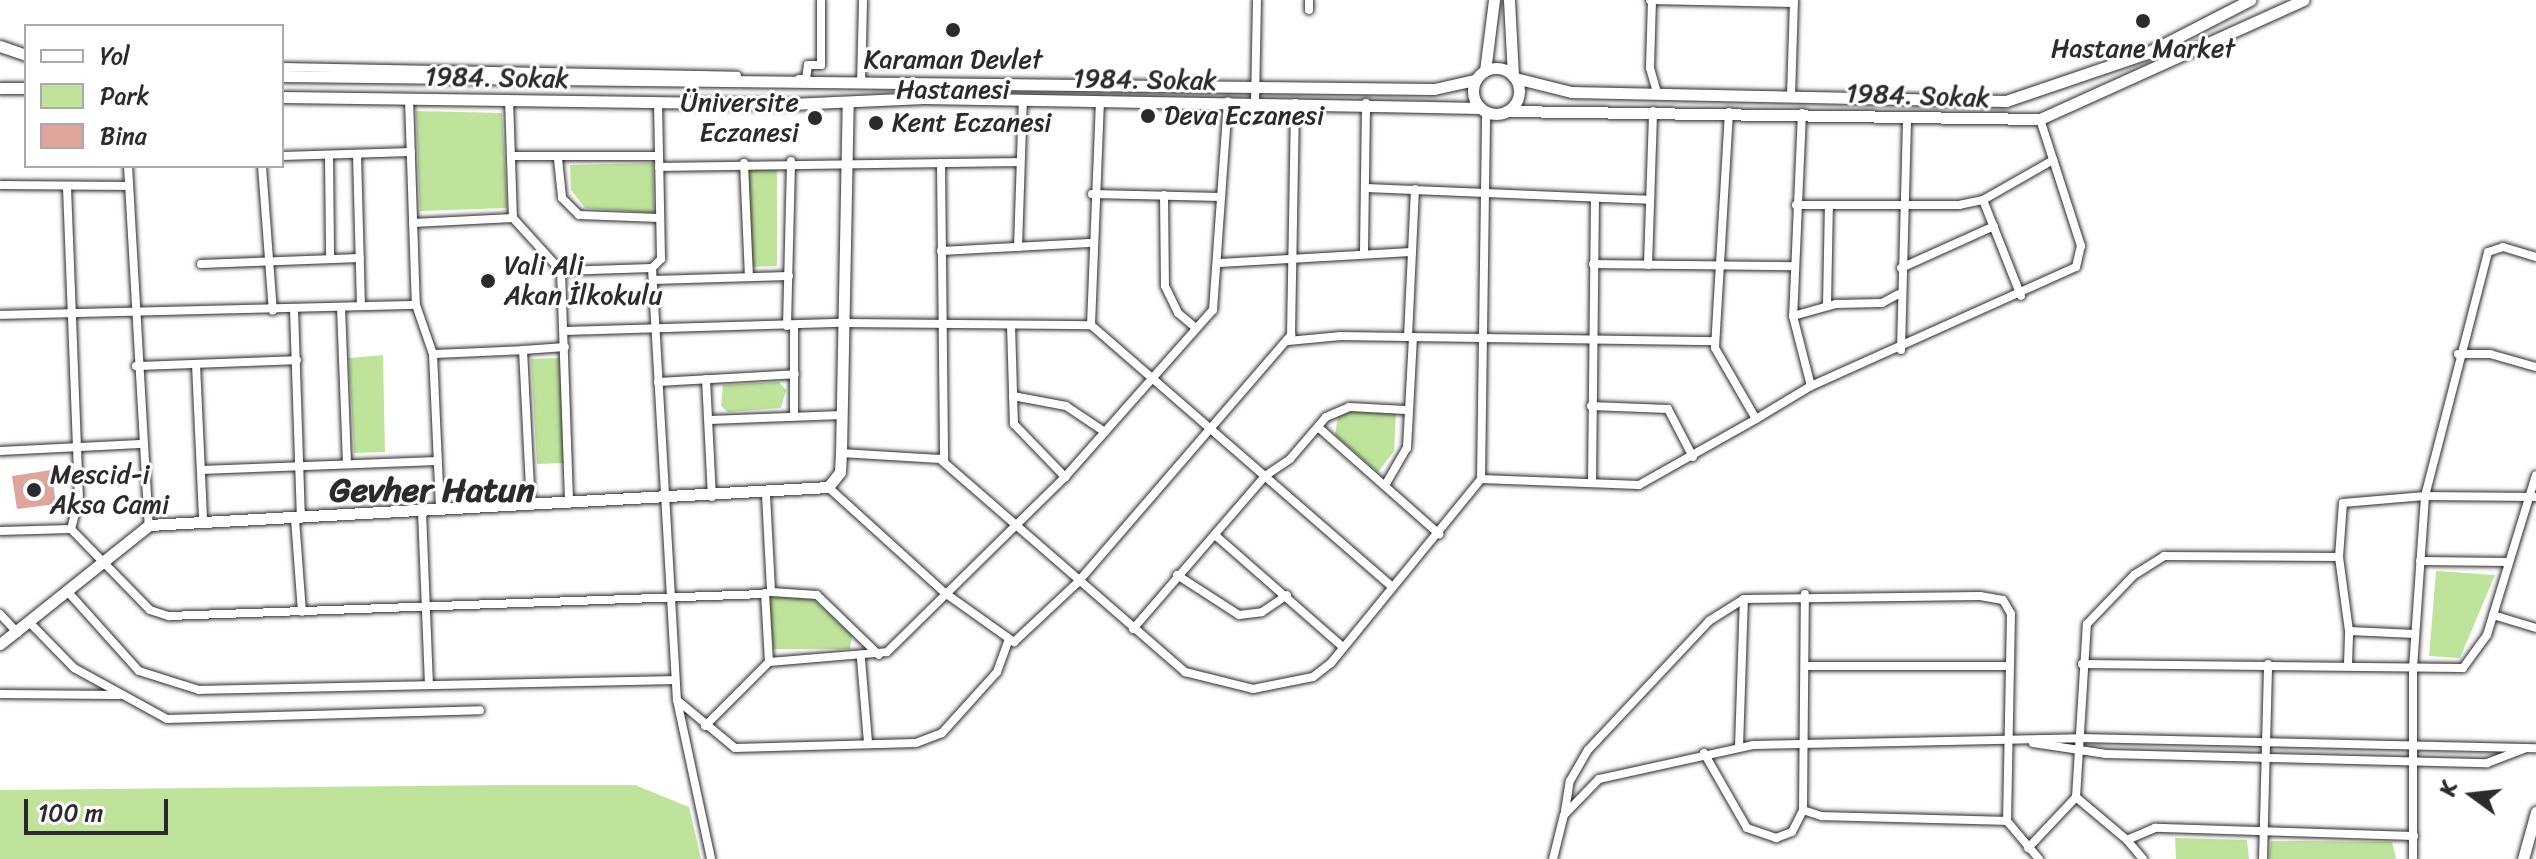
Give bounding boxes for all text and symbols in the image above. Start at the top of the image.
marker: Hastane Market [2134,12,2152,30]
marker: Karaman Devlet Hastanesi [942,19,964,41]
legend [24,24,284,168]
place label: Hastane Market [2051,33,2235,65]
text: Yol [100,35,130,77]
place label: Karaman Devlet Hastanesi [864,44,1042,106]
street label: 1984. Sokak [425,61,569,95]
street label: 1984. Sokak [1073,63,1217,97]
text: Park [100,75,149,117]
street label: 1984. Sokak [1846,78,1990,114]
place label: Üniversite Eczanesi [681,87,799,148]
place label: Deva Eczanesi [1164,100,1324,132]
place label: Kent Eczanesi [892,107,1053,139]
marker: Deva Eczanesi [1139,107,1157,125]
marker: Üniversite Eczanesi [806,109,824,127]
marker: Kent Eczanesi [867,114,885,132]
text: Bina [100,115,147,157]
place label: Vali Ali Akan İlkokulu [504,250,662,312]
marker: Vali Ali Akan İlkokulu [479,272,497,290]
place label: Mescid-i Aksa Cami [50,459,169,520]
district label: Gevher Hatun [329,471,535,511]
marker: Mescid-i Aksa Cami [25,481,43,499]
north arrow [2432,755,2512,835]
text: K [2428,777,2469,800]
scale bar [28,783,172,833]
text: 100 m [38,792,103,834]

